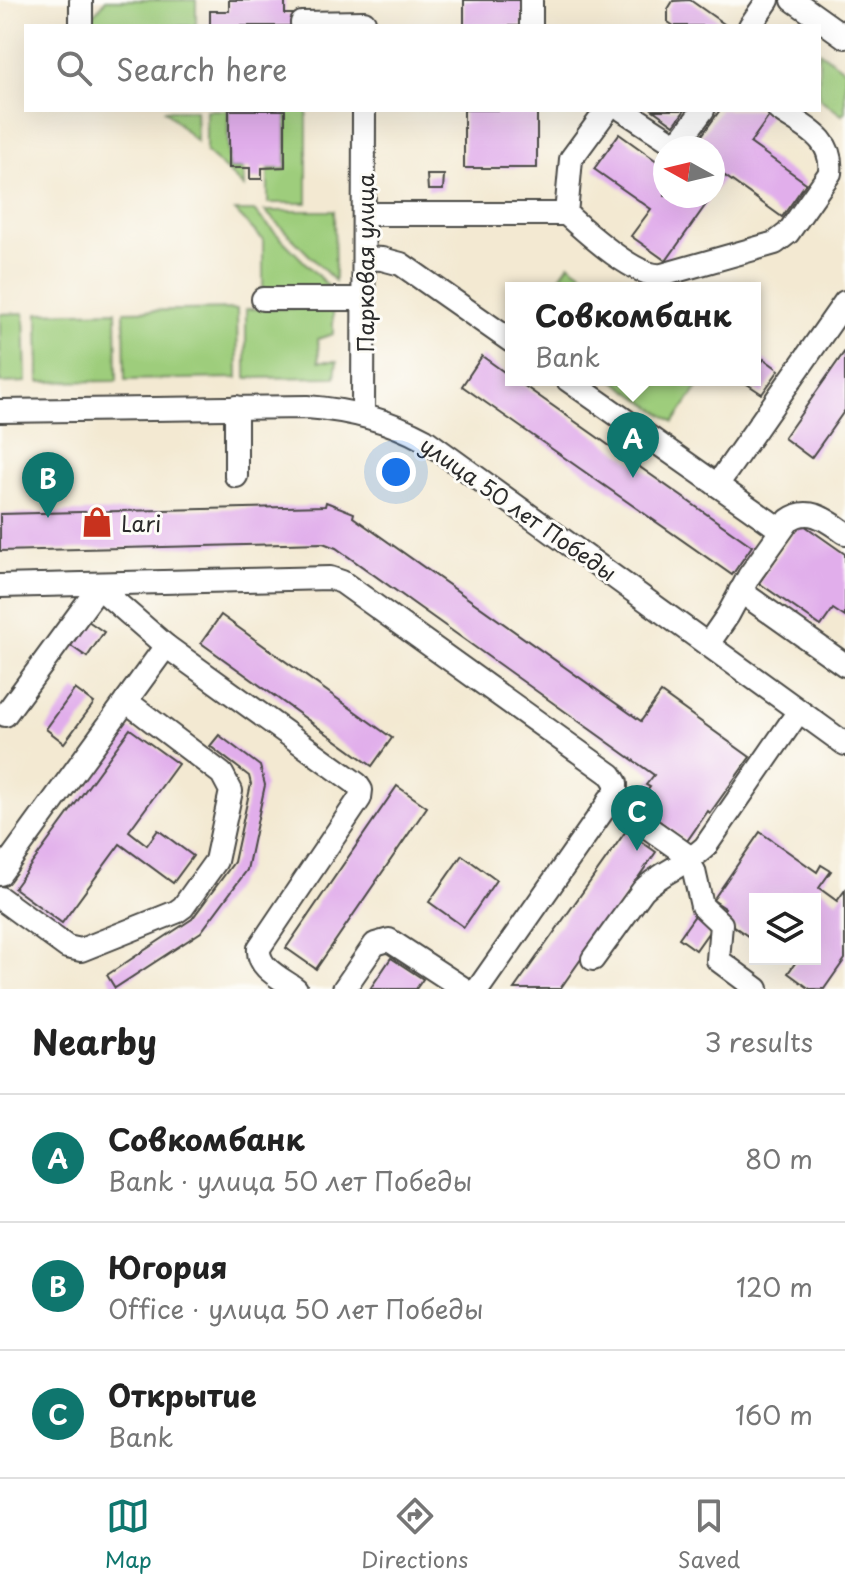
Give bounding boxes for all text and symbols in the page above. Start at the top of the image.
search box [24,24,821,112]
icon: search [52,46,96,90]
text: Search here [116,46,288,91]
north arrow [653,136,725,208]
street label: Парковая улица [348,173,381,353]
popup [505,282,761,386]
text: Совкомбанк [535,292,731,337]
text: Bank [535,337,600,376]
pin: A [607,412,659,478]
street label: улица 50 лет Победы [414,428,624,588]
pin: B [22,452,74,518]
your location [376,452,416,492]
shop icon: Lari [80,505,114,539]
place label: Lari [121,506,161,539]
pin: C [611,785,663,851]
map controls [749,893,821,965]
button: layers [749,893,821,965]
text: Nearby [32,1015,157,1067]
text: 3 results [705,1022,813,1061]
text: Совкомбанк [108,1116,305,1161]
text: A [48,1139,68,1178]
text: 80 m [745,1139,813,1178]
text: Bank · улица 50 лет Победы [108,1161,472,1200]
text: Югория [108,1244,227,1289]
text: B [49,1267,67,1306]
text: 120 m [736,1267,813,1306]
text: Office · улица 50 лет Победы [108,1289,484,1328]
text: Открытие [108,1372,257,1417]
text: C [48,1395,68,1434]
text: 160 m [735,1395,813,1434]
text: Bank [108,1417,173,1456]
tab: Map [105,1494,152,1575]
tab: Directions [361,1494,468,1575]
tab: Saved [678,1494,740,1575]

